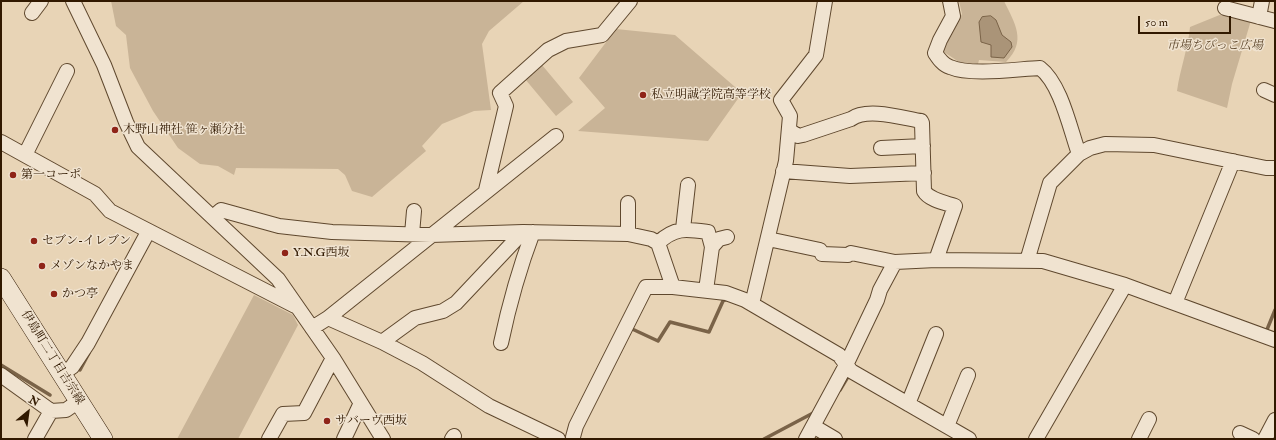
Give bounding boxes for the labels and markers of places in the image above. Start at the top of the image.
place label: 私立明誠学院高等学校 [651,88,771,102]
marker: 私立明誠学院高等学校 [638,90,648,100]
place label: 木野山神社 笹ヶ瀬分社 [123,123,246,137]
marker: 木野山神社 笹ヶ瀬分社 [110,125,120,135]
place label: 第一コーポ [21,168,81,182]
marker: 第一コーポ [8,170,18,180]
place label: セブン-イレブン [42,234,131,248]
marker: セブン-イレブン [29,236,39,246]
place label: Y.N.G西坂 [293,246,350,260]
marker: Y.N.G西坂 [280,248,290,258]
place label: メゾンなかやま [50,259,134,273]
marker: メゾンなかやま [37,261,47,271]
place label: かつ亭 [62,287,98,301]
marker: かつ亭 [49,289,59,299]
place label: サバーヴ西坂 [335,414,407,428]
marker: サバーヴ西坂 [322,416,332,426]

